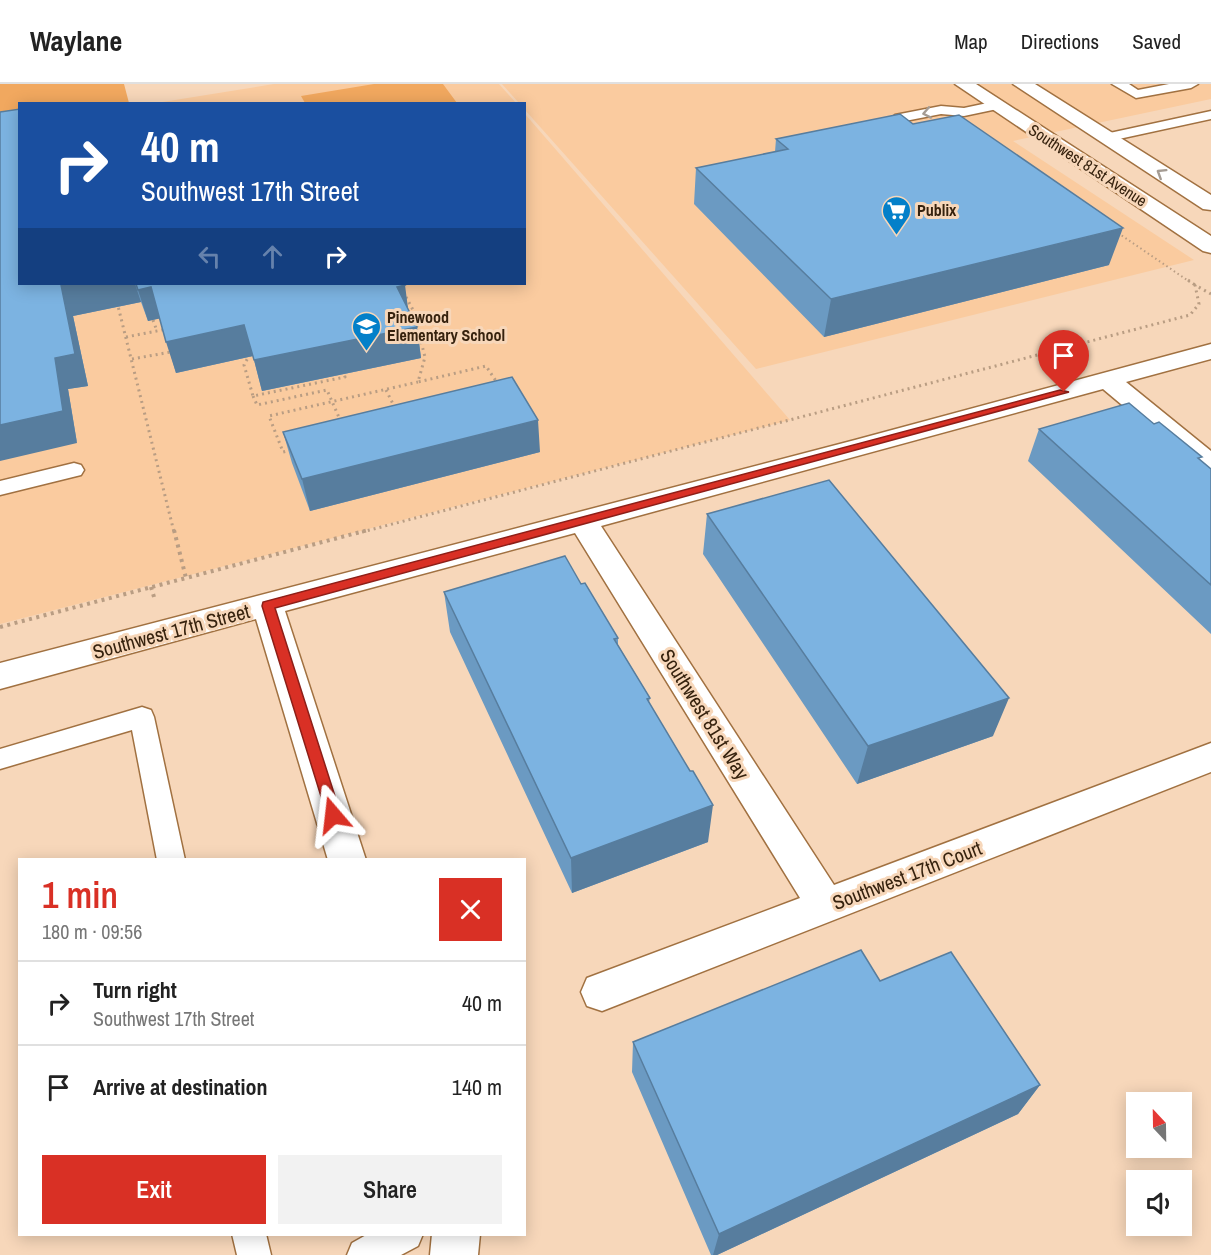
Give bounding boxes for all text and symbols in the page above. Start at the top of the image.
text: Waylane [30,22,122,60]
text: Map [954,27,988,56]
text: Directions [1021,27,1099,56]
text: Saved [1132,27,1181,56]
one-way arrow [923,106,933,119]
street label: Southwest 81st Avenue [1025,118,1151,212]
text: 40 m [141,119,220,175]
icon: right [42,126,120,204]
one-way arrow [1157,169,1168,180]
text: Southwest 17th Street [141,173,359,209]
supermarket icon: Publix [880,194,912,236]
place label: Publix [917,199,957,221]
icon: left [193,240,226,273]
icon: ahead [256,240,289,273]
icon: right [319,240,352,273]
place label: Pinewood Elementary School [387,306,505,346]
school or university icon: Pinewood Elementary School [350,310,382,352]
pin [1038,330,1089,392]
icon: arrive [1047,339,1080,372]
street label: Southwest 17th Street [90,597,253,665]
street label: Southwest 81st Way [654,644,756,785]
position arrow [301,783,365,847]
street label: Southwest 17th Court [829,834,986,916]
text: 1 min [42,871,118,919]
button: close [439,878,502,941]
text: 180 m · 09:56 [42,918,142,945]
text: Turn right [93,975,177,1005]
icon: right [42,987,75,1020]
text: 40 m [462,988,502,1018]
text: Southwest 17th Street [93,1005,254,1032]
icon: arrive [42,1071,75,1104]
text: Arrive at destination [93,1072,267,1102]
text: 140 m [452,1072,502,1102]
north arrow [1126,1092,1192,1158]
map controls [1126,1092,1192,1236]
button: Exit [42,1155,266,1224]
button: Share [278,1155,502,1224]
button: sound [1126,1170,1192,1236]

